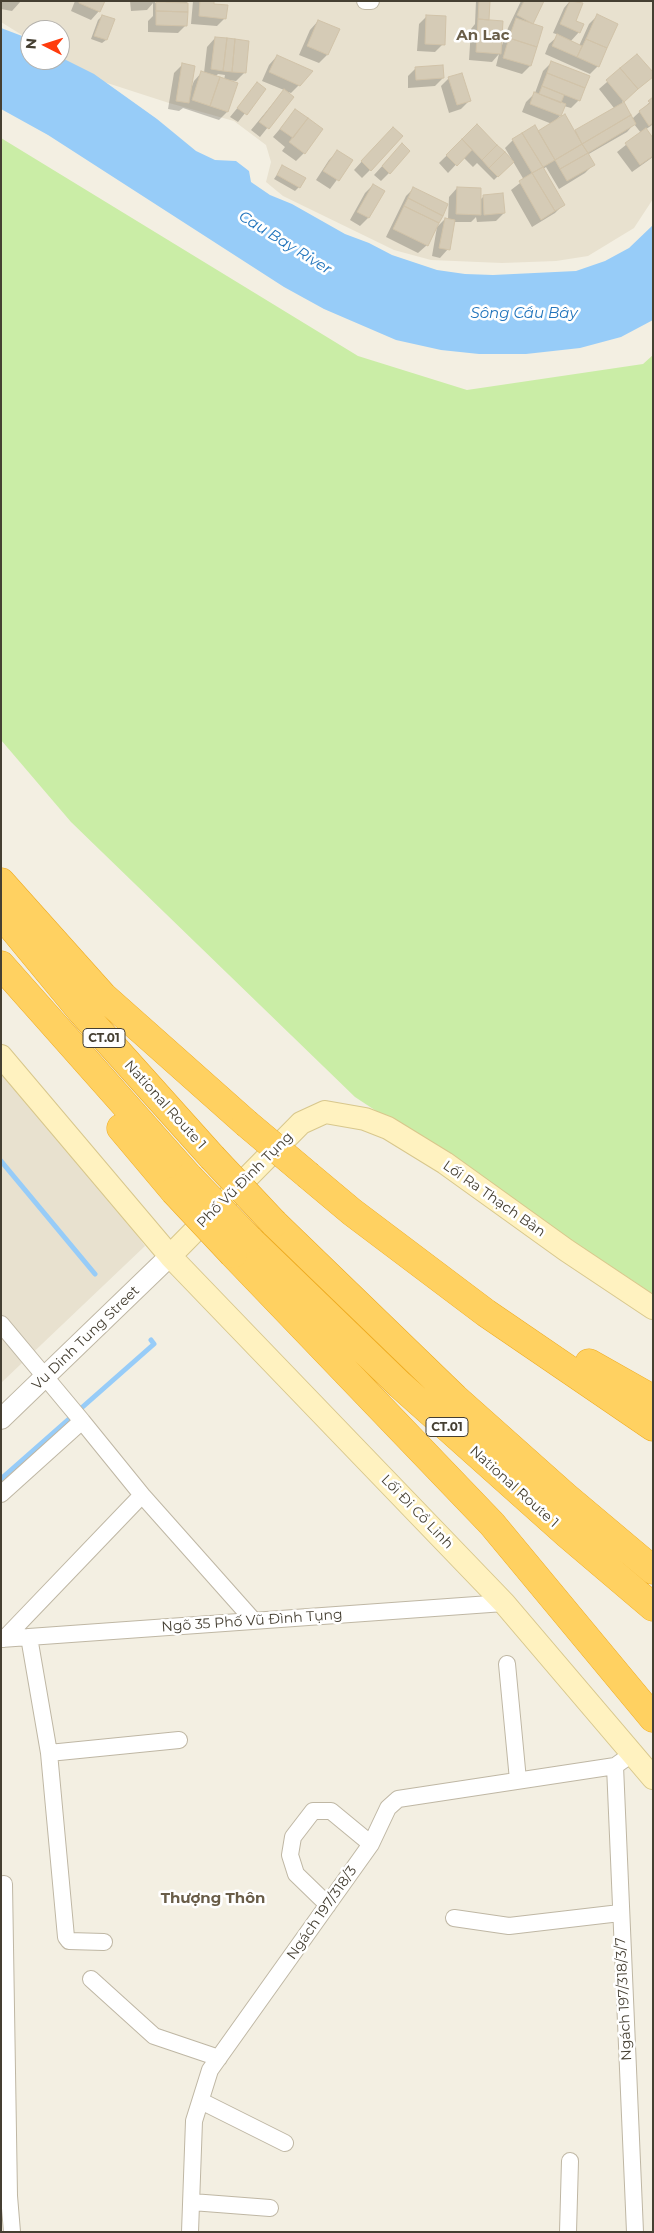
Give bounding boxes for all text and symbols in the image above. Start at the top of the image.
north arrow [20,20,70,70]
district label: An Lac [456,27,510,45]
text: N [22,37,41,50]
water label: Cau Bay River [235,207,335,279]
water label: Sông Cầu Bây [470,305,578,323]
road number: CT.01 [83,1028,125,1048]
street label: National Route 1 [121,1057,209,1153]
street label: Phố Vũ Đình Tụng [194,1129,296,1231]
street label: Lối Ra Thạch Bàn [440,1157,548,1241]
street label: Vu Dinh Tung Street [29,1282,143,1394]
road number: CT.01 [426,1418,468,1436]
street label: National Route 1 [466,1443,562,1531]
street label: Lối Đi Cổ Linh [377,1471,457,1553]
street label: Ngõ 35 Phố Vũ Đình Tụng [161,1606,343,1636]
street label: Ngách 197/318/3 [283,1863,361,1963]
district label: Thượng Thôn [161,1890,265,1908]
street label: Ngách 197/318/3/7 [612,1937,636,2061]

